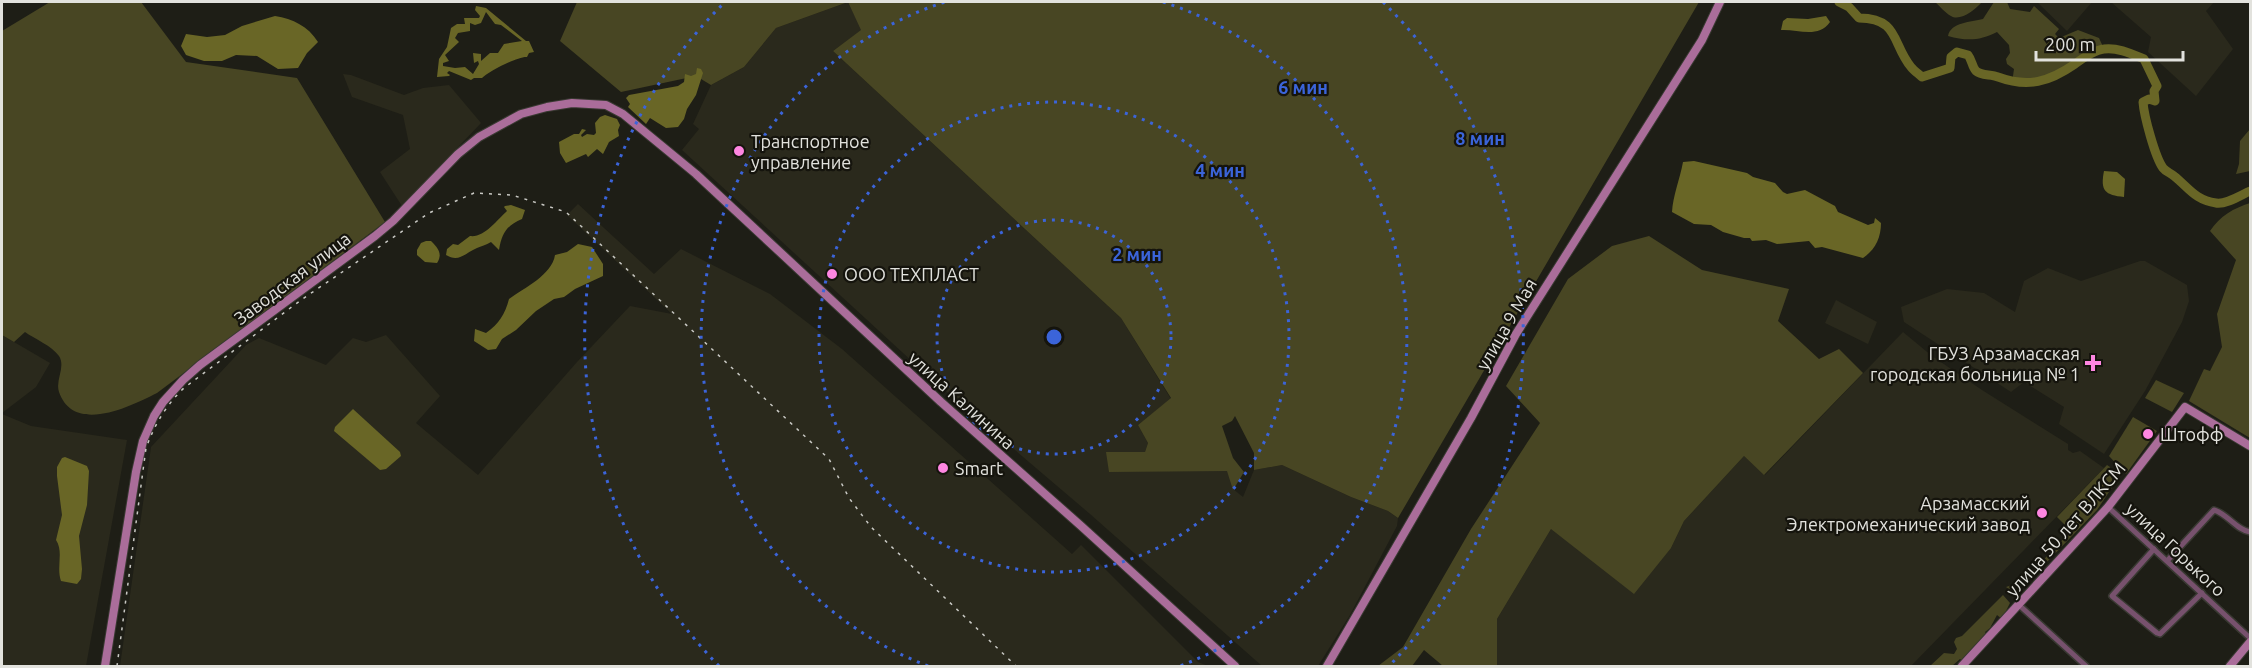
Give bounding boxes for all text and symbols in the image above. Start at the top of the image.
scale bar [2036,24,2183,62]
text: 200 m [2045,34,2095,54]
text: 6 мин [1278,77,1328,97]
text: 8 мин [1455,128,1505,148]
place label: Транспортное управление [751,131,870,172]
marker: Транспортное управление [732,144,746,158]
text: 4 мин [1195,160,1245,180]
street label: Заводская улица [230,228,354,328]
text: 2 мин [1112,244,1162,264]
place label: ООО ТЕХПЛАСТ [844,264,979,284]
marker: ООО ТЕХПЛАСТ [825,267,839,281]
street label: улица 9 Мая [1472,275,1540,373]
centre of rings [1044,327,1064,347]
place label: ГБУЗ Арзамасская городская больница № 1 [1870,343,2080,384]
street label: улица Калинина [905,347,1019,453]
marker: ГБУЗ Арзамасская городская больница № 1 [2084,354,2102,372]
place label: Штофф [2160,424,2223,444]
marker: Штофф [2141,427,2155,441]
place label: Smart [955,458,1003,478]
street label: улица 50 лет ВЛКСМ [2001,458,2129,600]
marker: Smart [936,461,950,475]
place label: Арзамасский Электромеханический завод [1787,493,2030,534]
street label: улица Горького [2122,498,2230,600]
marker: Арзамасский Электромеханический завод [2035,506,2049,520]

